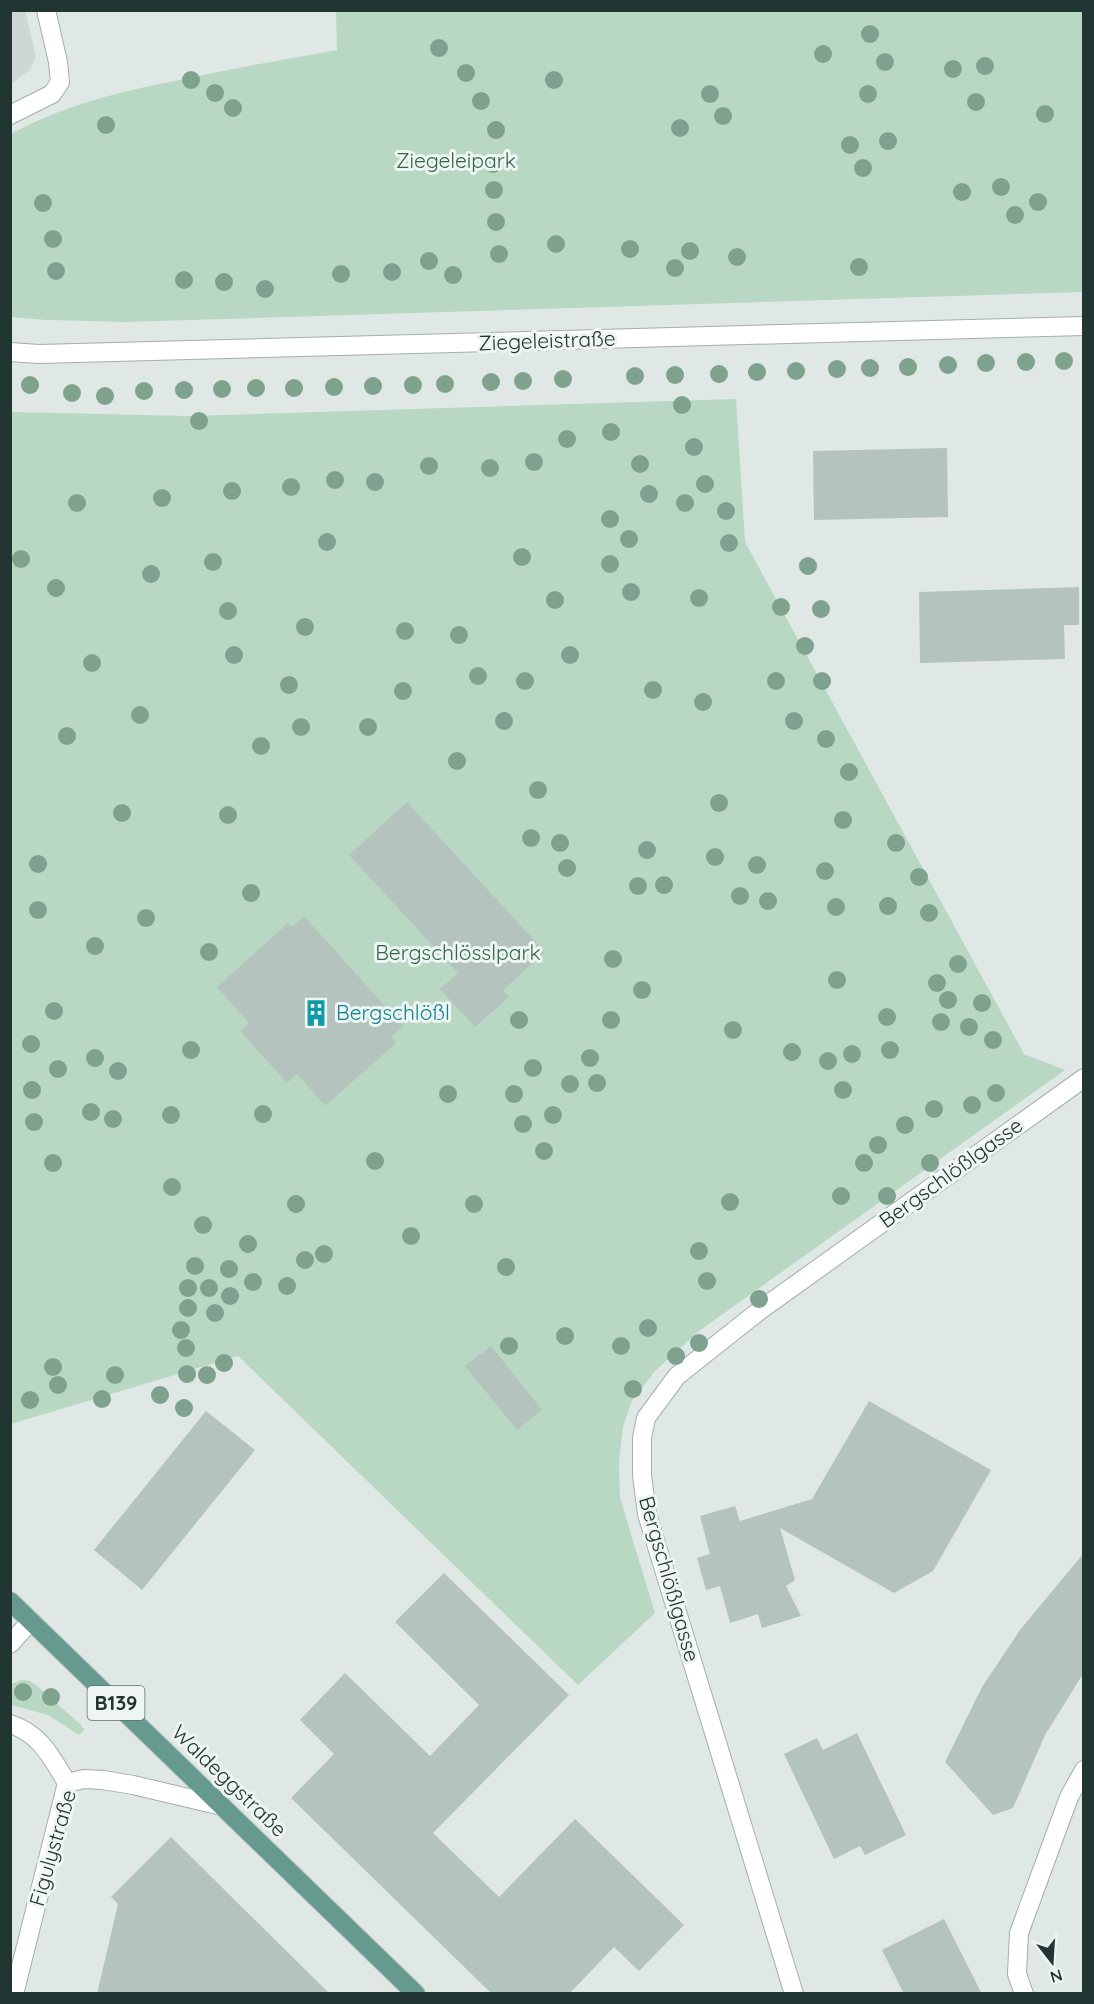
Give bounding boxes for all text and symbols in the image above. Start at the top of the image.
park label: Ziegeleipark [396,147,516,173]
street label: Ziegeleistraße [478,325,616,355]
park label: Bergschlösslpark [375,939,541,965]
building icon: Bergschlößl [301,998,331,1028]
place label: Bergschlößl [336,999,450,1025]
street label: Bergschlößlgasse [874,1111,1027,1233]
street label: Bergschlößlgasse [634,1493,706,1664]
road number: B139 [88,1686,144,1720]
street label: Waldeggstraße [167,1719,293,1842]
street label: Figulystraße [23,1787,81,1909]
north arrow [1022,1932,1082,1992]
text: N [1048,1965,1065,1988]

